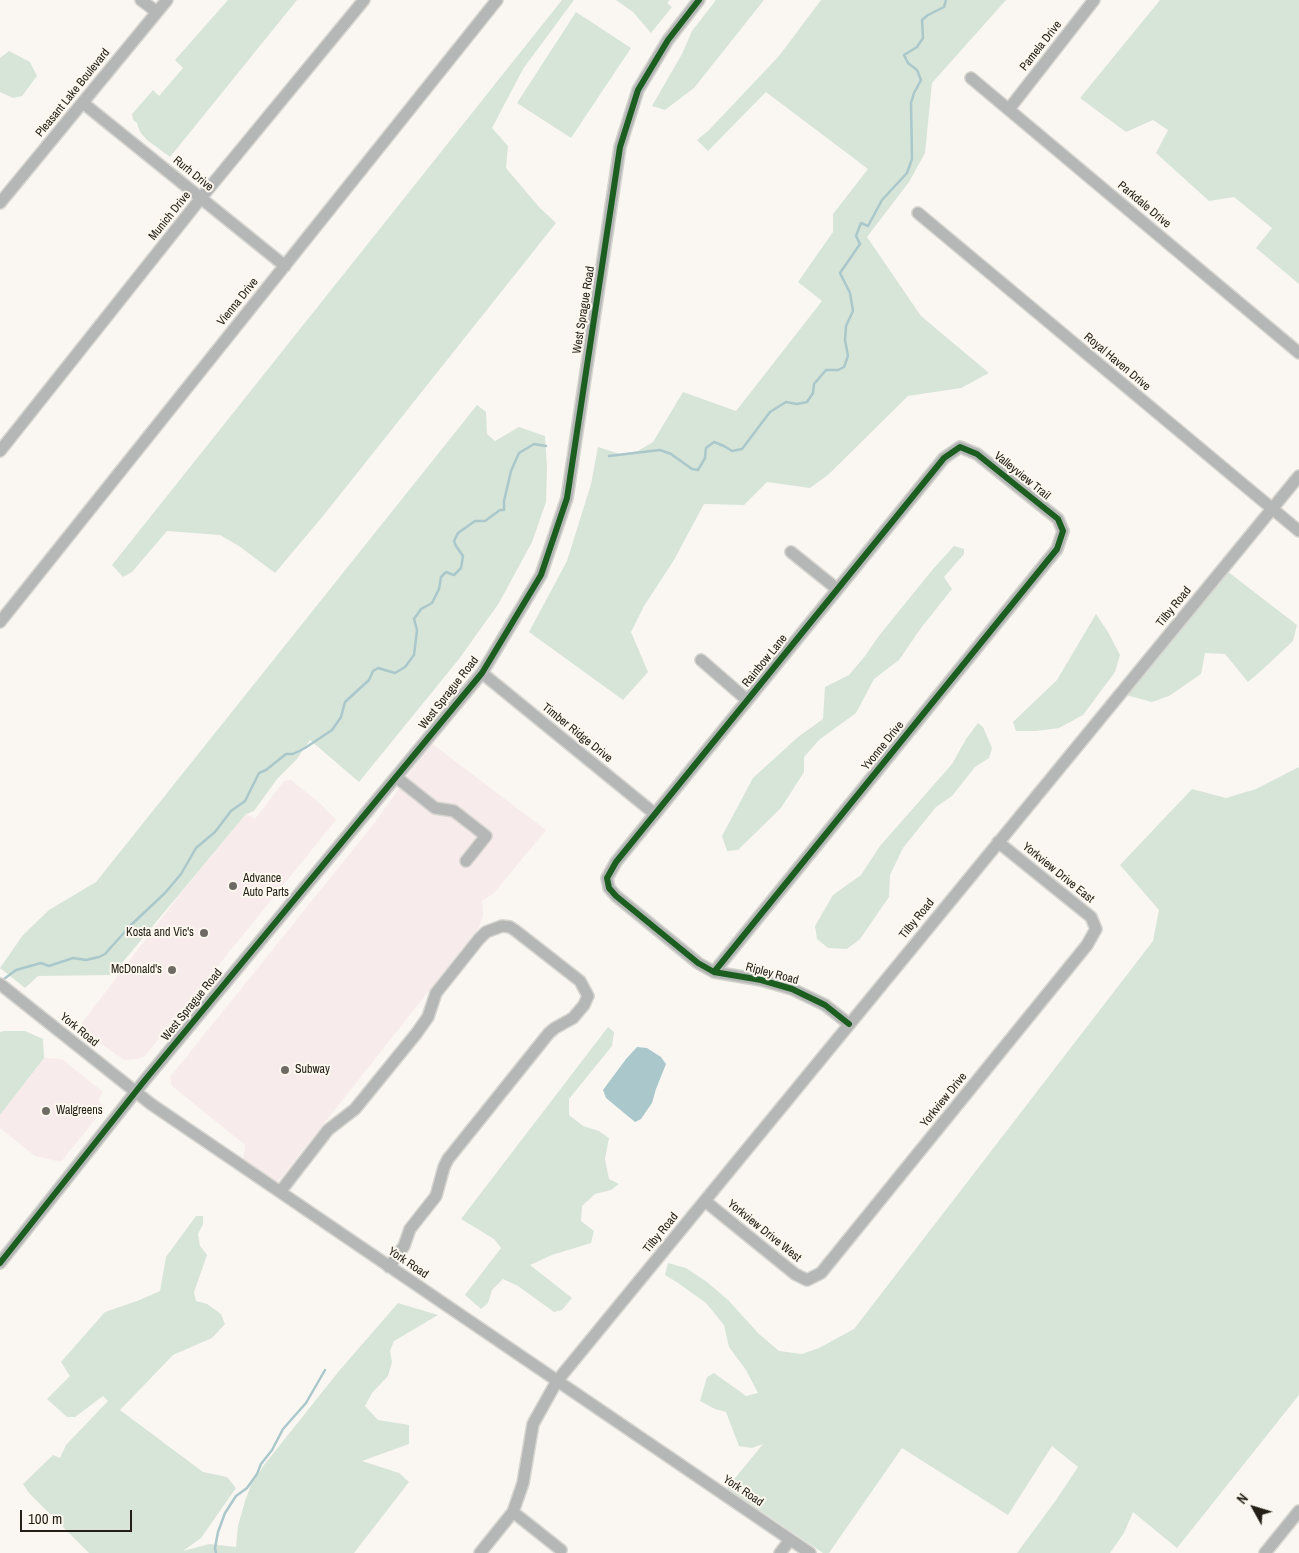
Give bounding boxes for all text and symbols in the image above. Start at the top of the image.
street label: Pamela Drive [1017,18,1065,74]
street label: Pleasant Lake Boulevard [33,46,113,140]
street label: Rurh Drive [170,153,216,195]
street label: Parkdale Drive [1114,179,1174,231]
street label: Munich Drive [146,189,194,243]
street label: West Sprague Road [570,265,598,355]
street label: Vienna Drive [214,275,262,329]
street label: Royal Haven Drive [1081,330,1153,394]
street label: Valleyview Trail [991,449,1053,503]
street label: Tilby Road [1154,584,1194,630]
street label: Rainbow Lane [739,632,791,690]
street label: West Sprague Road [416,654,482,732]
street label: Timber Ridge Drive [539,700,615,766]
street label: Yvonne Drive [859,719,907,773]
street label: Yorkview Drive East [1019,840,1097,906]
place label: Advance Auto Parts [243,872,289,900]
marker: Advance Auto Parts [227,880,239,892]
street label: Tilby Road [897,896,937,942]
place label: Kosta and Vic's [126,926,194,940]
marker: Kosta and Vic's [198,927,210,939]
street label: Ripley Road [744,960,800,988]
place label: McDonald's [111,963,162,977]
marker: McDonald's [166,964,178,976]
street label: West Sprague Road [159,966,225,1044]
street label: York Road [57,1010,101,1050]
place label: Subway [295,1063,330,1077]
marker: Subway [279,1064,291,1076]
street label: Yorkview Drive [918,1070,970,1130]
place label: Walgreens [56,1104,103,1118]
marker: Walgreens [40,1105,52,1117]
street label: Yorkview Drive West [724,1197,804,1265]
street label: Tilby Road [641,1210,681,1256]
street label: York Road [385,1244,431,1282]
street label: York Road [720,1472,766,1510]
north arrow [1229,1483,1279,1533]
text: N [1233,1490,1252,1507]
scale bar [22,1500,135,1532]
text: 100 m [28,1508,62,1529]

